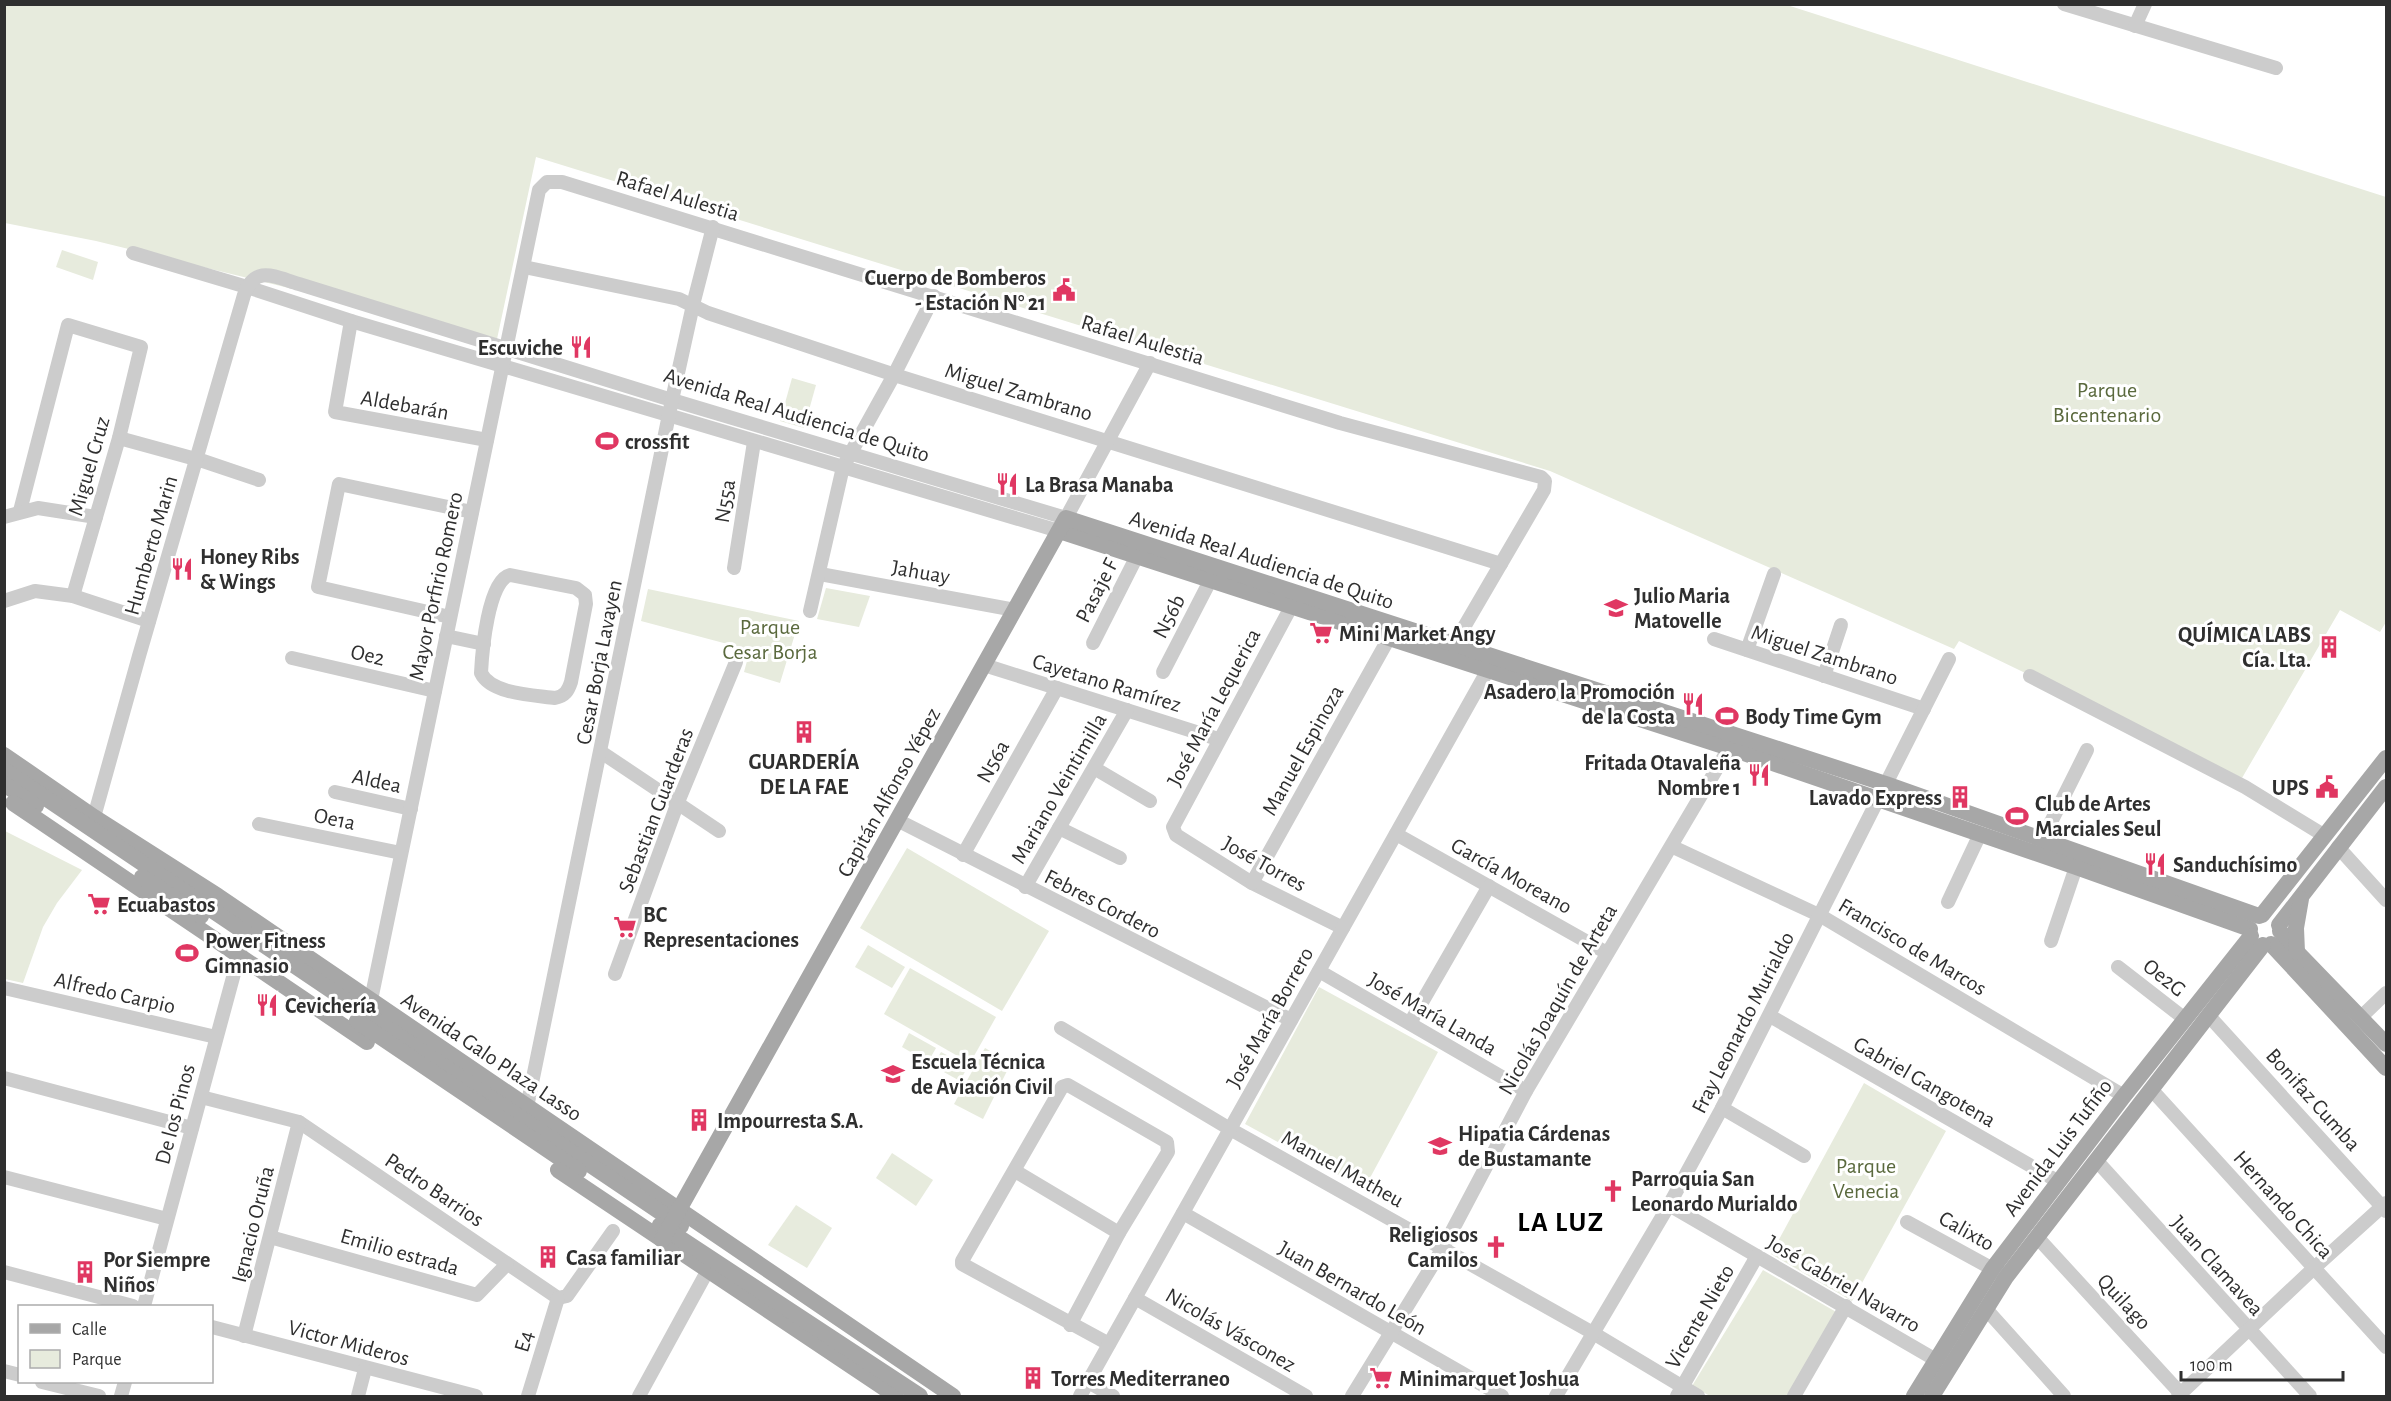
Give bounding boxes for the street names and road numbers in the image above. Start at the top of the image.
street label: Rafael Aulestia [614,167,742,225]
street label: Rafael Aulestia [1079,311,1207,369]
street label: Miguel Zambrano [942,359,1095,425]
street label: Avenida Real Audiencia de Quito [661,364,932,466]
street label: Aldebarán [359,386,451,424]
street label: Miguel Cruz [64,414,114,518]
street label: Humberto Marin [121,473,181,618]
street label: N55a [711,478,739,524]
street label: Mayor Porfirio Romero [405,490,467,683]
street label: Avenida Real Audiencia de Quito [1127,507,1397,613]
street label: Pasaje F [1072,555,1122,626]
street label: Jahuay [890,556,952,588]
street label: Cesar Borja Lavayen [572,578,626,746]
street label: N56b [1149,591,1189,642]
street label: Miguel Zambrano [1749,621,1901,689]
street label: José María Lequerica [1163,625,1265,790]
street label: Oe2 [349,640,387,670]
street label: Cayetano Ramírez [1030,650,1184,716]
street label: Manuel Espinoza [1258,682,1348,819]
street label: Capitán Alfonso Yépez [833,704,944,881]
street label: Mariano Veintimilla [1007,709,1111,868]
street label: Sebastian Guarderas [614,725,698,896]
street label: N56a [972,737,1013,786]
street label: Aldea [350,765,403,797]
street label: Oe1a [312,804,358,834]
street label: José Torres [1219,832,1310,896]
street label: García Moreano [1447,834,1576,918]
street label: Febres Cordero [1041,865,1164,943]
street label: Francisco de Marcos [1835,894,1990,1000]
street label: Nicolás Joaquín de Arteta [1494,901,1621,1098]
street label: Fray Leonardo Murialdo [1688,928,1798,1117]
street label: José María Borrero [1222,944,1318,1091]
street label: Oe2G [2139,955,2190,1001]
street label: Alfredo Carpio [52,968,178,1018]
street label: José María Landa [1364,968,1501,1059]
street label: Avenida Galo Plaza Lasso [397,988,586,1125]
street label: Gabriel Gangotena [1850,1032,1999,1131]
street label: Bonifaz Cumba [2262,1044,2365,1155]
street label: De los Pinos [151,1062,199,1167]
street label: Avenida Luis Tufiño [1999,1075,2116,1220]
street label: Manuel Matheu [1278,1126,1407,1211]
street label: Hernando Chica [2229,1146,2337,1263]
street label: Pedro Barrios [381,1149,488,1231]
street label: Ignacio Oruña [228,1164,278,1285]
street label: Calixto [1935,1207,1998,1255]
street label: Juan Clamavea [2167,1211,2268,1320]
street label: Emilio estrada [338,1225,462,1279]
street label: José Gabriel Navarro [1763,1231,1924,1337]
street label: Juan Bernardo León [1275,1237,1430,1339]
street label: Vicente Nieto [1661,1261,1738,1372]
street label: Quilago [2093,1269,2155,1334]
street label: Nicolás Vásconez [1162,1284,1299,1376]
street label: Victor Mideros [286,1316,412,1370]
street label: E4 [510,1328,538,1355]

